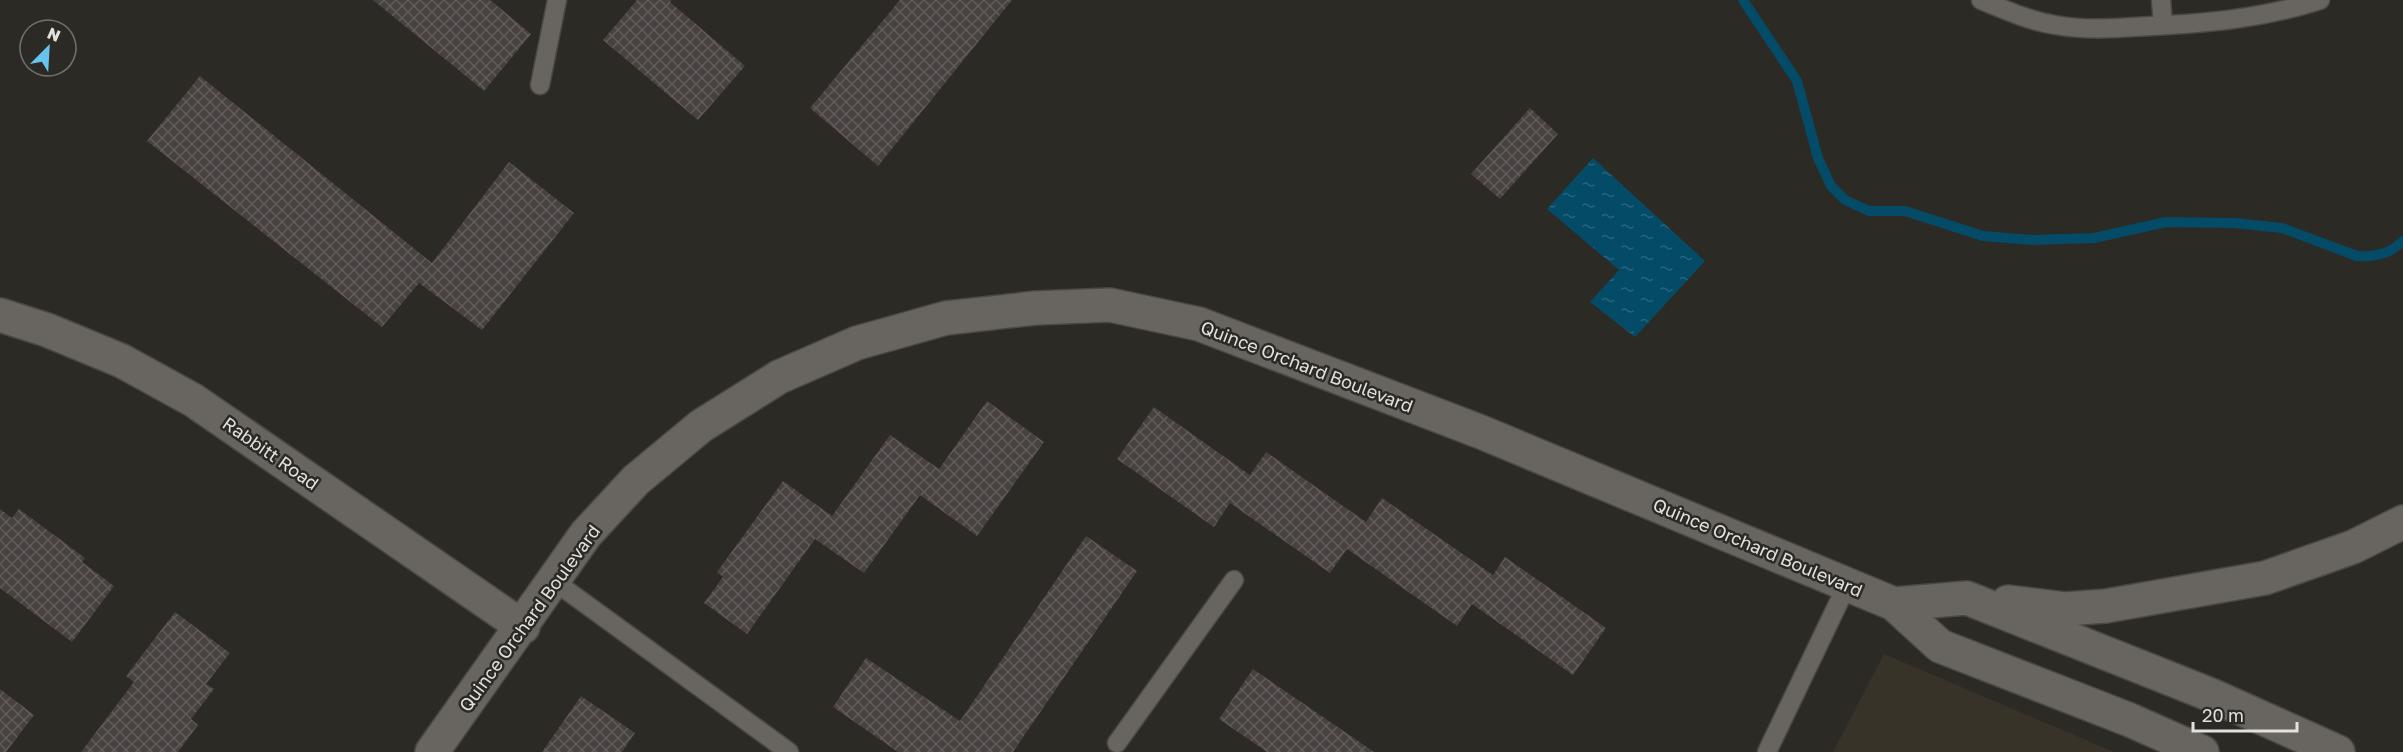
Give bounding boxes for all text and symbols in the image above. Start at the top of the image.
north arrow [18,18,78,78]
text: N [44,23,64,46]
street label: Quince Orchard Boulevard [1198,315,1416,417]
street label: Rabbitt Road [219,412,323,494]
street label: Quince Orchard Boulevard [1650,493,1866,601]
street label: Quince Orchard Boulevard [454,520,604,716]
scale bar [2193,695,2296,733]
text: 20 m [2202,704,2244,726]

